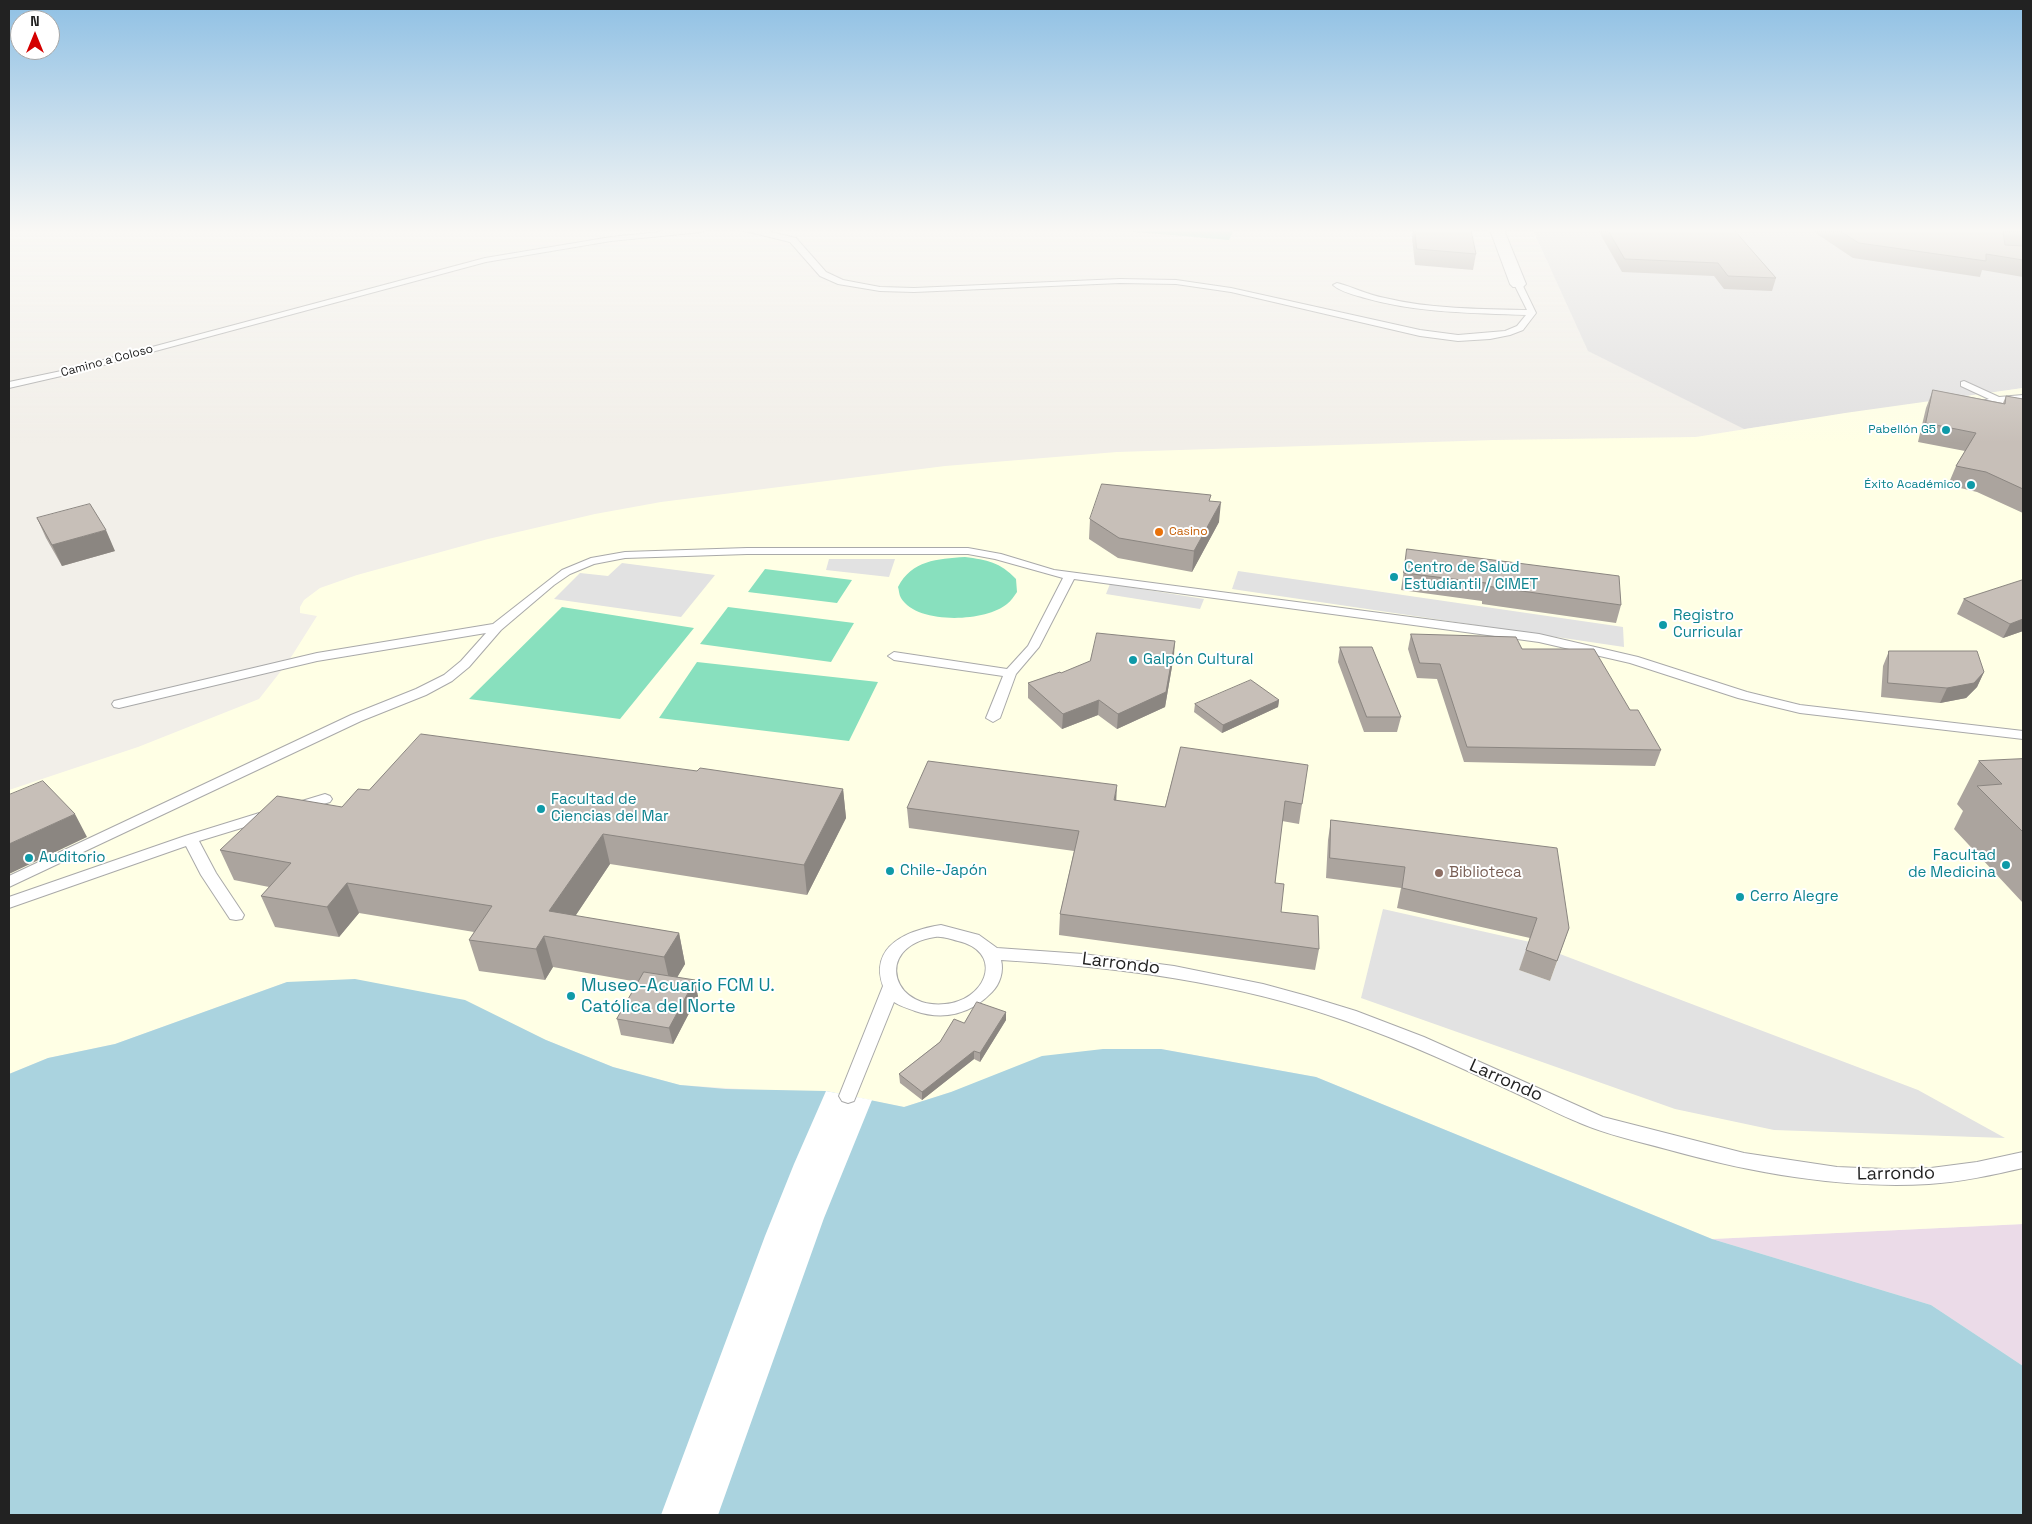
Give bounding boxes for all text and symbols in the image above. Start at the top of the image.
north arrow [10,10,60,60]
text: N [30,12,40,30]
street label: Camino a Coloso [59,342,155,380]
place label: Pabellón G5 [1868,423,1936,437]
marker: Pabellón G5 [1940,424,1952,436]
place label: Éxito Académico [1864,478,1961,492]
marker: Éxito Académico [1965,479,1977,491]
place label: Casino [1169,525,1208,539]
marker: Casino [1153,526,1165,538]
place label: Centro de Salud Estudiantil / CIMET [1404,559,1538,594]
marker: Centro de Salud Estudiantil / CIMET [1388,571,1400,583]
place label: Registro Curricular [1673,607,1743,642]
marker: Registro Curricular [1657,619,1669,631]
place label: Galpón Cultural [1143,651,1253,669]
marker: Galpón Cultural [1127,654,1139,666]
place label: Facultad de Ciencias del Mar [551,791,669,826]
marker: Facultad de Ciencias del Mar [535,803,547,815]
place label: Facultad de Medicina [1908,847,1996,882]
place label: Auditorio [39,849,105,867]
marker: Auditorio [23,852,35,864]
marker: Facultad de Medicina [2000,859,2012,871]
place label: Chile-Japón [900,862,987,880]
place label: Biblioteca [1449,864,1522,882]
marker: Chile-Japón [884,865,896,877]
marker: Biblioteca [1433,867,1445,879]
place label: Cerro Alegre [1750,888,1839,906]
marker: Cerro Alegre [1734,891,1746,903]
street label: Larrondo [1081,949,1161,979]
place label: Museo-Acuario FCM U. Católica del Norte [581,975,775,1018]
marker: Museo-Acuario FCM U. Católica del Norte [565,990,577,1002]
street label: Larrondo [1466,1055,1546,1107]
street label: Larrondo [1857,1163,1935,1185]

